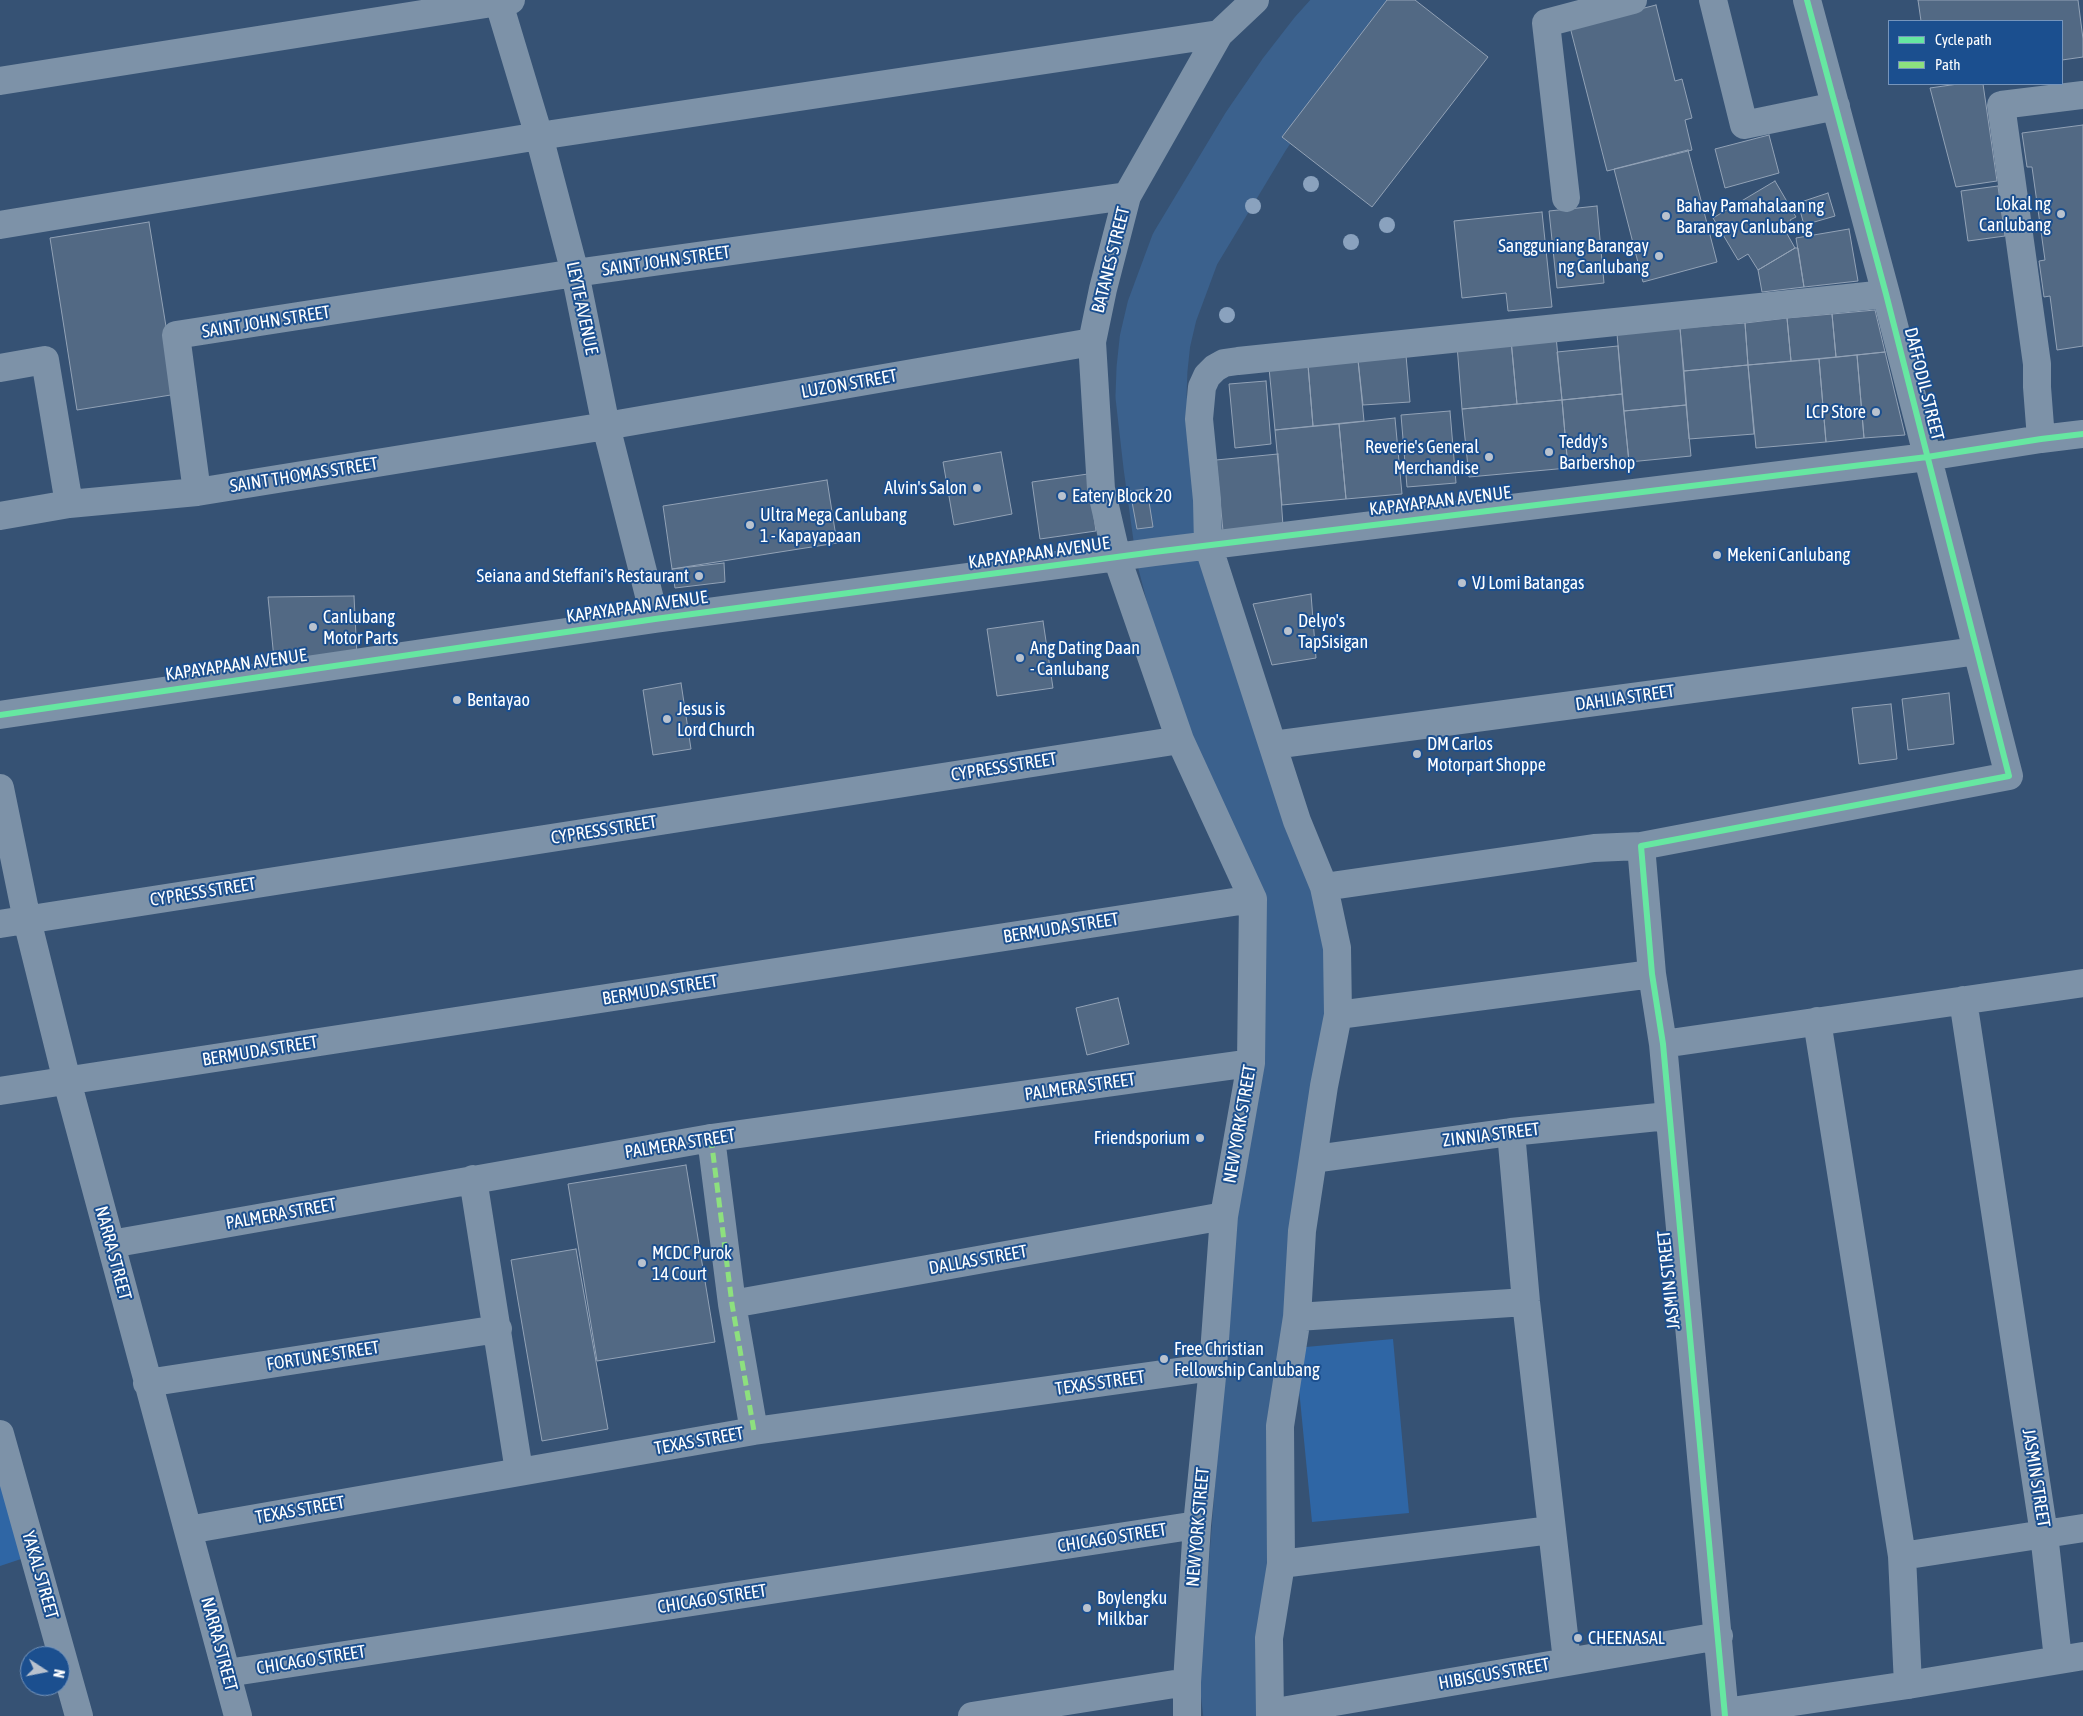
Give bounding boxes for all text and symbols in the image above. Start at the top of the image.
legend [1888,20,2063,85]
text: Cycle path [1935,31,1992,48]
text: Path [1935,56,1961,73]
place label: Lokal ng Canlubang [1979,193,2051,235]
place label: Bahay Pamahalaan ng Barangay Canlubang [1676,195,1824,238]
street label: BATANES STREET [1087,205,1135,315]
marker: Lokal ng Canlubang [2055,208,2067,220]
marker: Bahay Pamahalaan ng Barangay Canlubang [1660,210,1672,222]
place label: Sangguniang Barangay ng Canlubang [1498,235,1649,278]
street label: SAINT JOHN STREET [600,241,732,281]
marker: Sangguniang Barangay ng Canlubang [1653,250,1665,262]
street label: LEYTE AVENUE [562,260,602,356]
street label: SAINT JOHN STREET [200,301,332,343]
street label: DAFFODIL STREET [1900,325,1948,443]
street label: LUZON STREET [799,365,899,403]
place label: LCP Store [1806,401,1866,423]
marker: LCP Store [1870,406,1882,418]
place label: Teddy's Barbershop [1559,431,1635,474]
place label: Reverie's General Merchandise [1365,436,1479,478]
marker: Teddy's Barbershop [1543,446,1555,458]
marker: Reverie's General Merchandise [1483,451,1495,463]
street label: SAINT THOMAS STREET [229,453,379,497]
place label: Alvin's Salon [884,477,967,499]
marker: Alvin's Salon [971,482,983,494]
street label: KAPAYAPAAN AVENUE [1368,482,1512,520]
place label: Eatery Block 20 [1072,485,1172,507]
marker: Eatery Block 20 [1056,490,1068,502]
place label: Ultra Mega Canlubang 1 - Kapayapaan [760,504,907,546]
marker: Ultra Mega Canlubang 1 - Kapayapaan [744,519,756,531]
street label: KAPAYAPAAN AVENUE [967,532,1111,574]
place label: Mekeni Canlubang [1727,544,1850,566]
marker: Mekeni Canlubang [1711,549,1723,561]
place label: Seiana and Steffani's Restaurant [477,565,689,587]
marker: Seiana and Steffani's Restaurant [693,570,705,582]
place label: VJ Lomi Batangas [1472,572,1584,594]
marker: VJ Lomi Batangas [1456,577,1468,589]
street label: KAPAYAPAAN AVENUE [565,586,709,628]
place label: Canlubang Motor Parts [323,606,398,649]
place label: Delyo's TapSisigan [1298,610,1368,652]
marker: Canlubang Motor Parts [307,621,319,633]
marker: Delyo's TapSisigan [1282,625,1294,637]
place label: Ang Dating Daan - Canlubang [1030,637,1140,680]
street label: KAPAYAPAAN AVENUE [164,644,308,686]
marker: Ang Dating Daan - Canlubang [1014,652,1026,664]
street label: DAHLIA STREET [1574,680,1676,716]
place label: Bentayao [467,689,530,711]
marker: Bentayao [451,694,463,706]
place label: Jesus is Lord Church [677,698,755,741]
marker: Jesus is Lord Church [661,713,673,725]
place label: DM Carlos Motorpart Shoppe [1427,733,1546,776]
street label: CYPRESS STREET [950,748,1058,786]
marker: DM Carlos Motorpart Shoppe [1411,748,1423,760]
street label: CYPRESS STREET [550,811,658,849]
street label: CYPRESS STREET [149,873,257,911]
street label: BERMUDA STREET [1002,908,1120,948]
street label: BERMUDA STREET [601,970,719,1010]
street label: BERMUDA STREET [201,1031,319,1071]
street label: NEW YORK STREET [1219,1063,1261,1185]
street label: PALMERA STREET [1023,1069,1137,1105]
street label: ZINNIA STREET [1441,1118,1541,1152]
street label: PALMERA STREET [623,1125,737,1163]
place label: Friendsporium [1094,1127,1190,1149]
marker: Friendsporium [1194,1132,1206,1144]
street label: PALMERA STREET [224,1194,338,1234]
street label: NARRA STREET [90,1204,136,1302]
street label: JASMIN STREET [1653,1229,1685,1331]
street label: DALLAS STREET [927,1241,1029,1279]
place label: MCDC Purok 14 Court [652,1242,732,1284]
marker: MCDC Purok 14 Court [636,1257,648,1269]
street label: FORTUNE STREET [265,1336,381,1376]
place label: Free Christian Fellowship Canlubang [1174,1338,1320,1380]
marker: Free Christian Fellowship Canlubang [1158,1353,1170,1365]
street label: TEXAS STREET [1054,1366,1146,1400]
street label: TEXAS STREET [653,1423,745,1459]
street label: JASMIN STREET [2018,1427,2054,1529]
street label: NEW YORK STREET [1182,1466,1214,1588]
street label: TEXAS STREET [254,1492,346,1528]
street label: CHICAGO STREET [1056,1519,1168,1557]
street label: YAKAL STREET [17,1528,63,1622]
street label: CHICAGO STREET [656,1580,768,1618]
place label: Boylengku Milkbar [1097,1587,1167,1630]
street label: NARRA STREET [196,1595,242,1693]
marker: Boylengku Milkbar [1081,1602,1093,1614]
place label: CHEENASAL [1588,1627,1665,1649]
marker: CHEENASAL [1572,1632,1584,1644]
street label: CHICAGO STREET [255,1641,367,1679]
north arrow [20,1646,70,1696]
street label: HIBISCUS STREET [1437,1654,1551,1694]
text: N [50,1668,67,1679]

